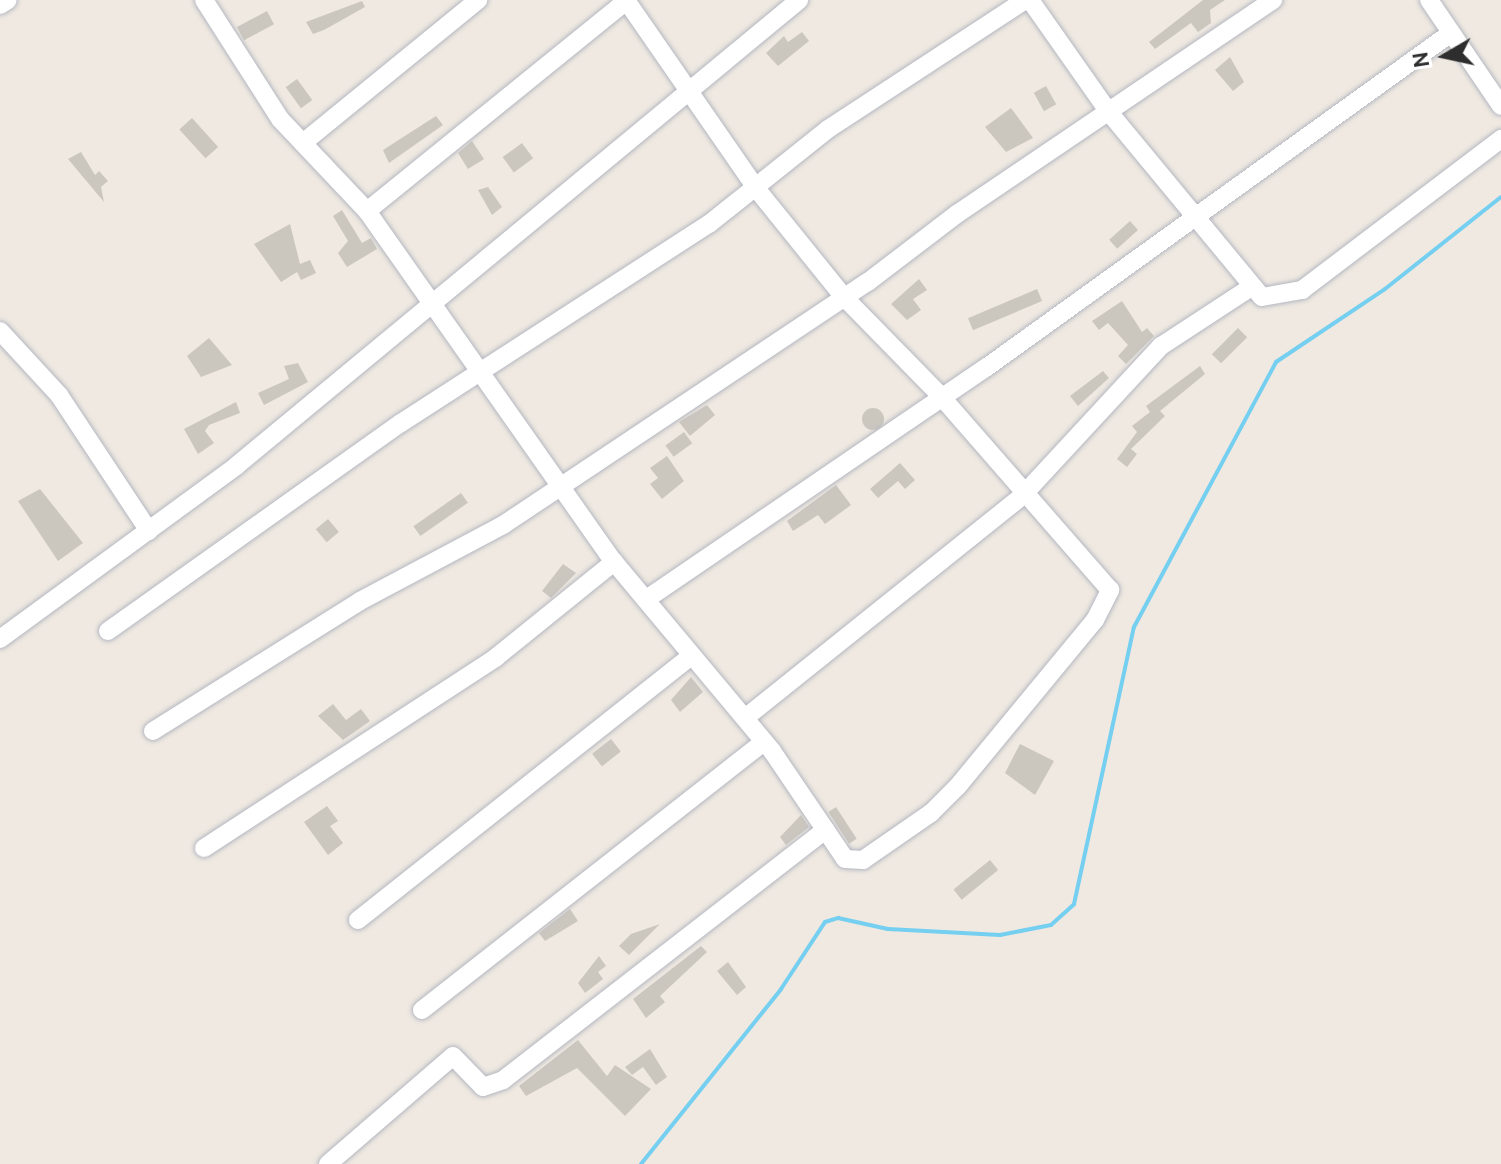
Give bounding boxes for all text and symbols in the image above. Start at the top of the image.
north arrow [1405,16,1485,96]
text: N [1406,50,1435,70]

